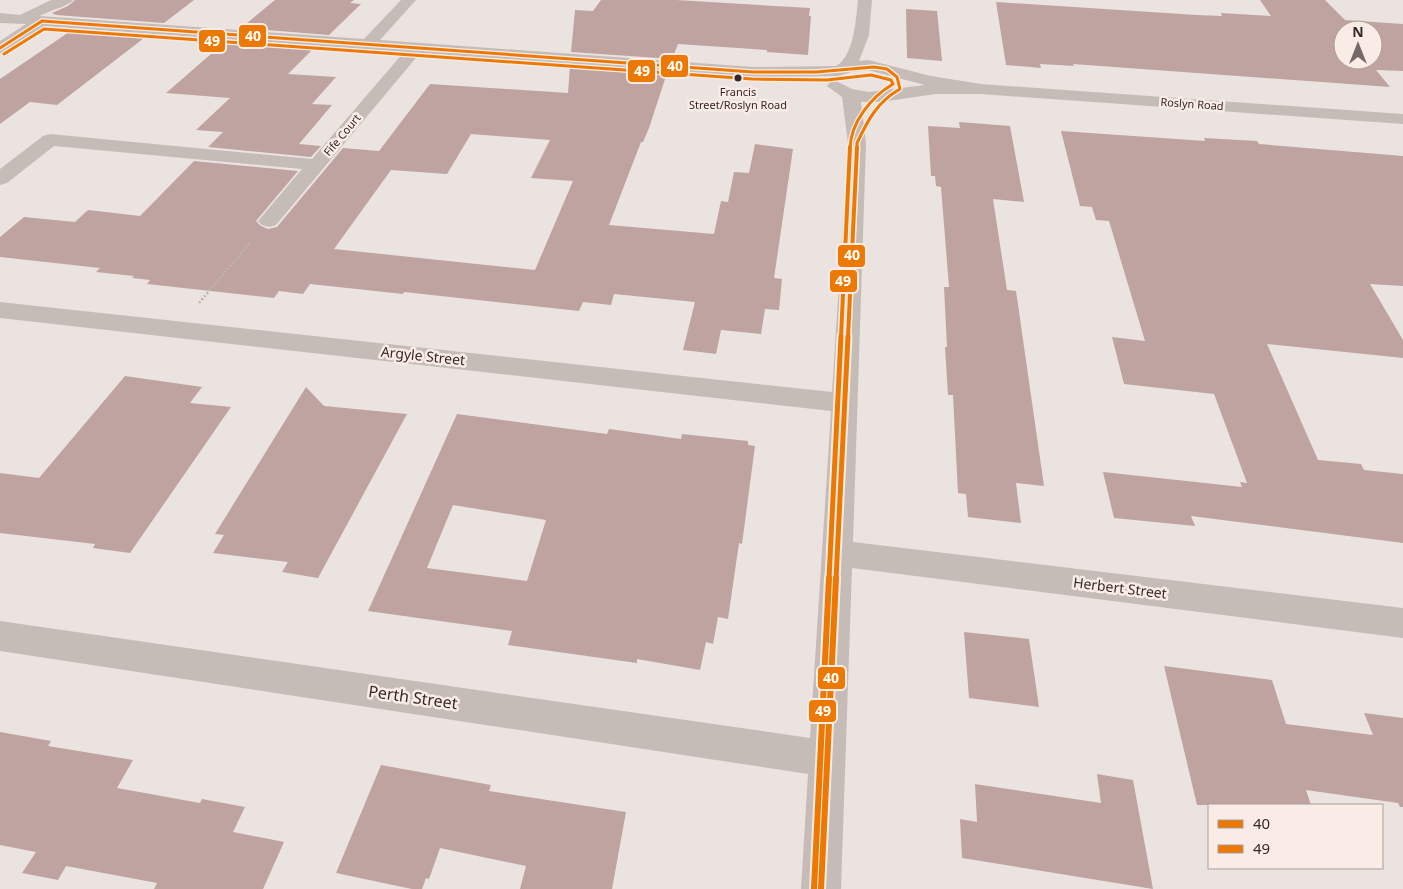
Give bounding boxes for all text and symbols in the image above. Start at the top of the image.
north arrow [1333,20,1383,70]
text: N [1352,22,1364,41]
line badge: 40 [238,24,267,48]
text: 40 [245,26,261,45]
line badge: 49 [198,29,226,53]
text: 49 [204,31,220,50]
line badge: 40 [660,54,689,78]
text: 40 [667,56,683,75]
line badge: 49 [627,59,656,83]
text: 49 [634,61,650,80]
marker: Francis Street/Roslyn Road [733,73,743,83]
place label: Francis Street/Roslyn Road [689,84,787,112]
street label: Roslyn Road [1160,94,1224,113]
street label: Fife Court [320,111,364,159]
line badge: 40 [837,244,866,268]
text: 40 [844,245,860,264]
line badge: 49 [829,269,858,293]
text: 49 [835,271,851,290]
street label: Argyle Street [380,342,466,369]
street label: Herbert Street [1072,572,1168,603]
line badge: 40 [817,666,846,690]
text: 40 [823,668,839,687]
street label: Perth Street [367,680,459,714]
line badge: 49 [808,699,837,723]
text: 49 [815,701,831,720]
legend [1208,804,1383,869]
text: 40 [1253,813,1270,833]
text: 49 [1253,838,1270,858]

